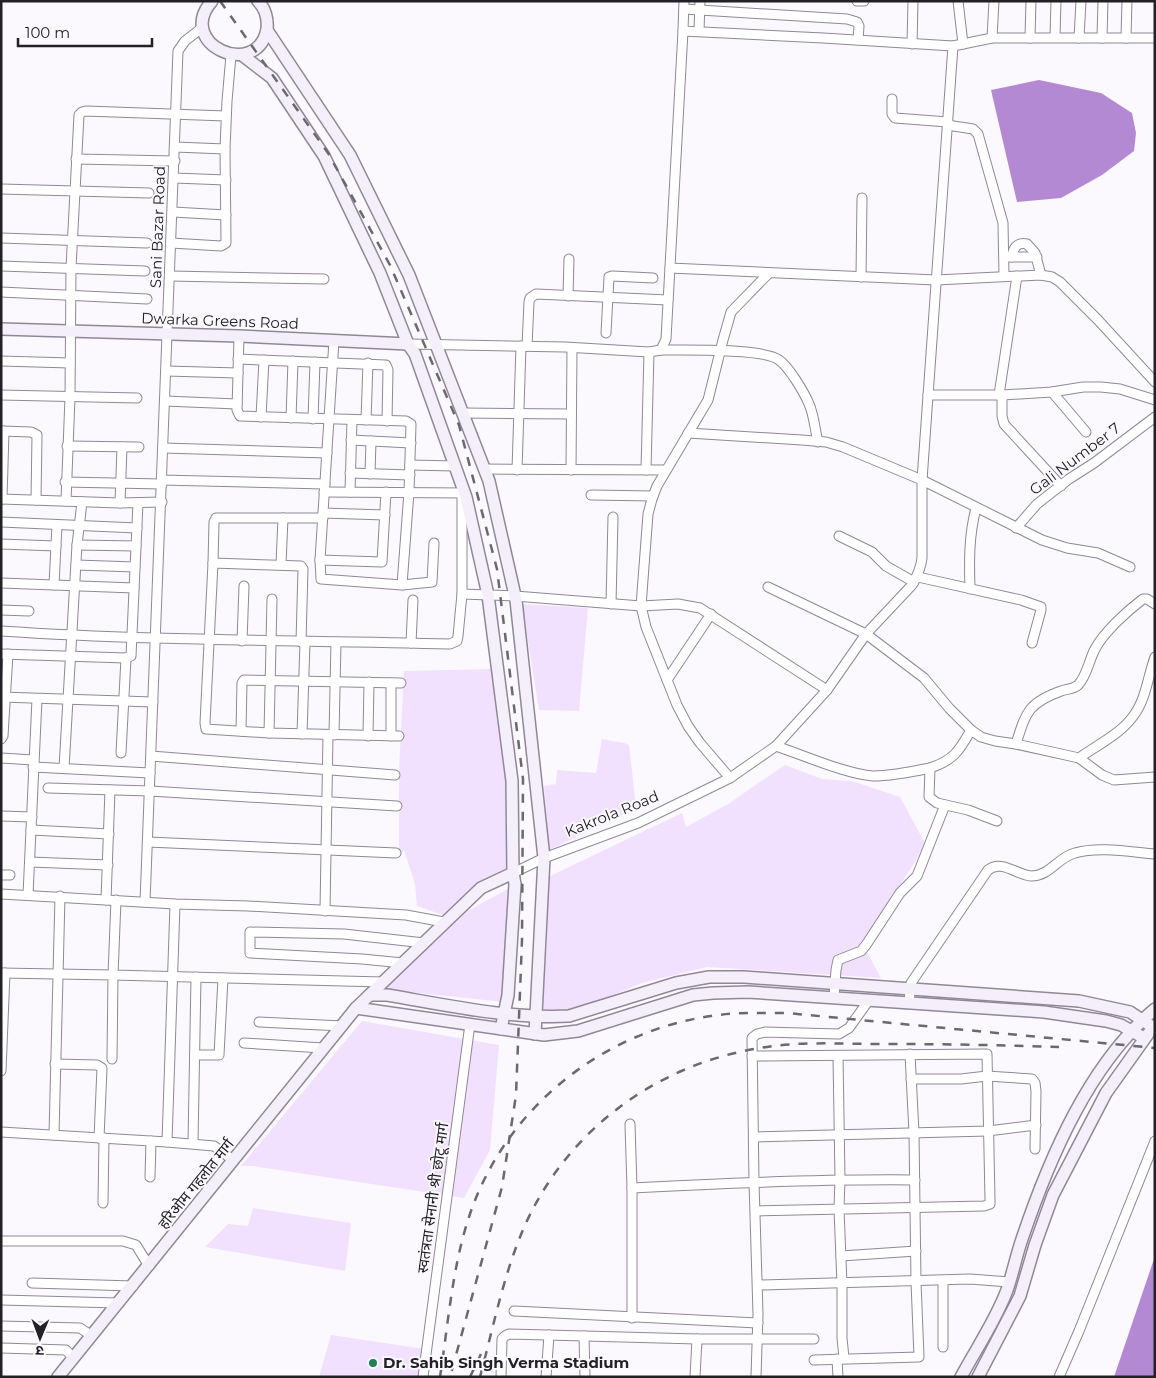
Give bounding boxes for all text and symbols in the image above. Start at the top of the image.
scale bar [18,15,151,47]
text: 100 m [25,23,70,42]
street label: Sani Bazar Road [146,166,169,288]
street label: Dwarka Greens Road [141,308,299,333]
street label: Gali Number 7 [1026,418,1124,499]
street label: Kakrola Road [562,786,661,841]
street label: स्वतंत्रता सेनानी श्री छोटू मार्ग [413,1121,454,1274]
street label: हरिओम गहलोत मार्ग [153,1134,238,1233]
north arrow [15,1313,65,1363]
text: उ [35,1342,44,1360]
place label: Dr. Sahib Singh Verma Stadium [383,1353,629,1372]
marker: Dr. Sahib Singh Verma Stadium [367,1357,379,1369]

